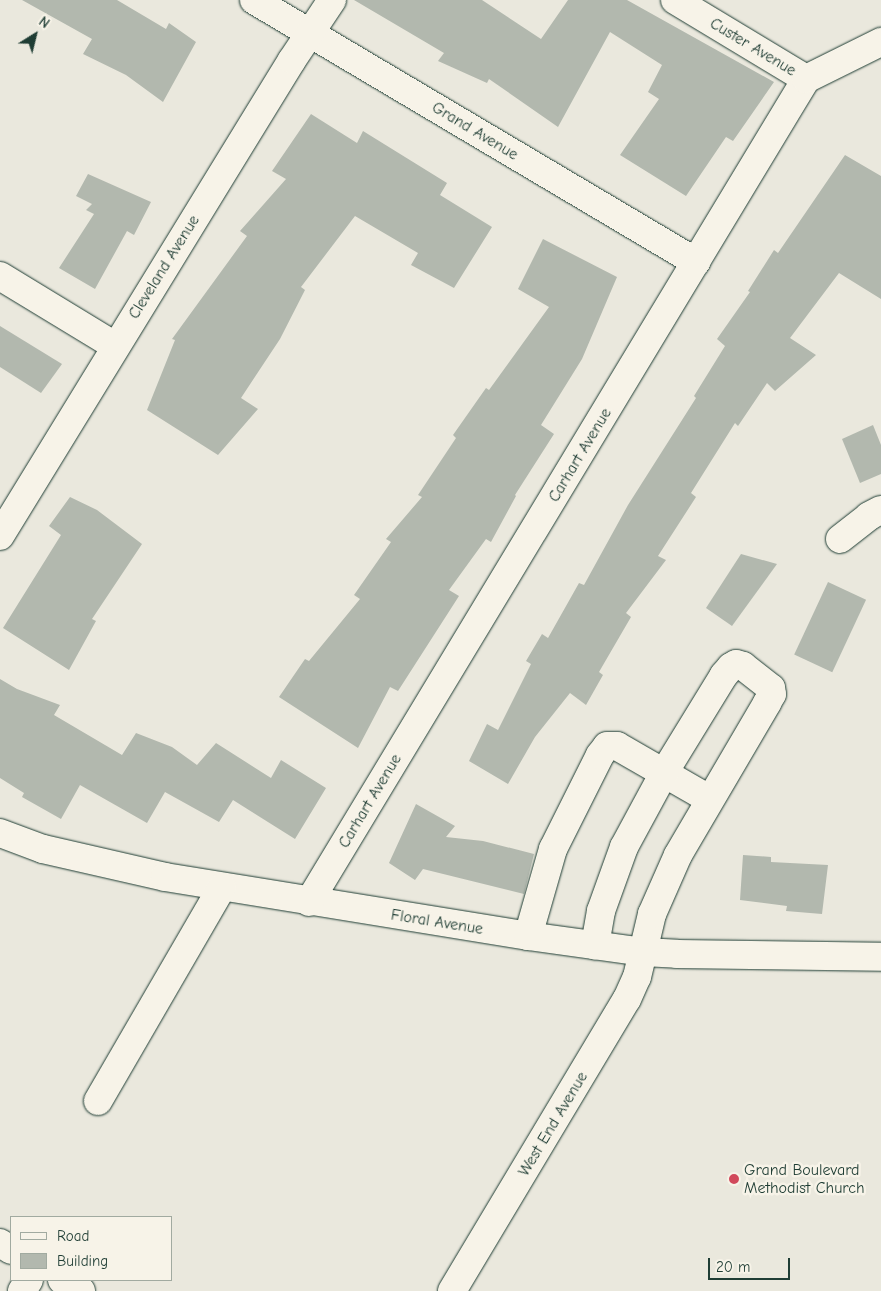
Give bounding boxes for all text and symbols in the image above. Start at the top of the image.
north arrow [10,10,60,60]
text: N [35,13,53,32]
street label: Custer Avenue [706,14,800,80]
street label: Grand Avenue [428,98,522,164]
street label: Cleveland Avenue [124,212,204,322]
street label: Carhart Avenue [544,405,616,505]
street label: Carhart Avenue [334,751,406,851]
street label: Floral Avenue [390,905,484,939]
street label: West End Avenue [514,1068,592,1180]
place label: Grand Boulevard Methodist Church [744,1160,864,1198]
marker: Grand Boulevard Methodist Church [728,1173,740,1185]
legend [10,1216,172,1281]
text: Road [57,1227,89,1245]
scale bar [711,1248,794,1280]
text: Building [57,1252,108,1270]
text: 20 m [716,1258,750,1276]

